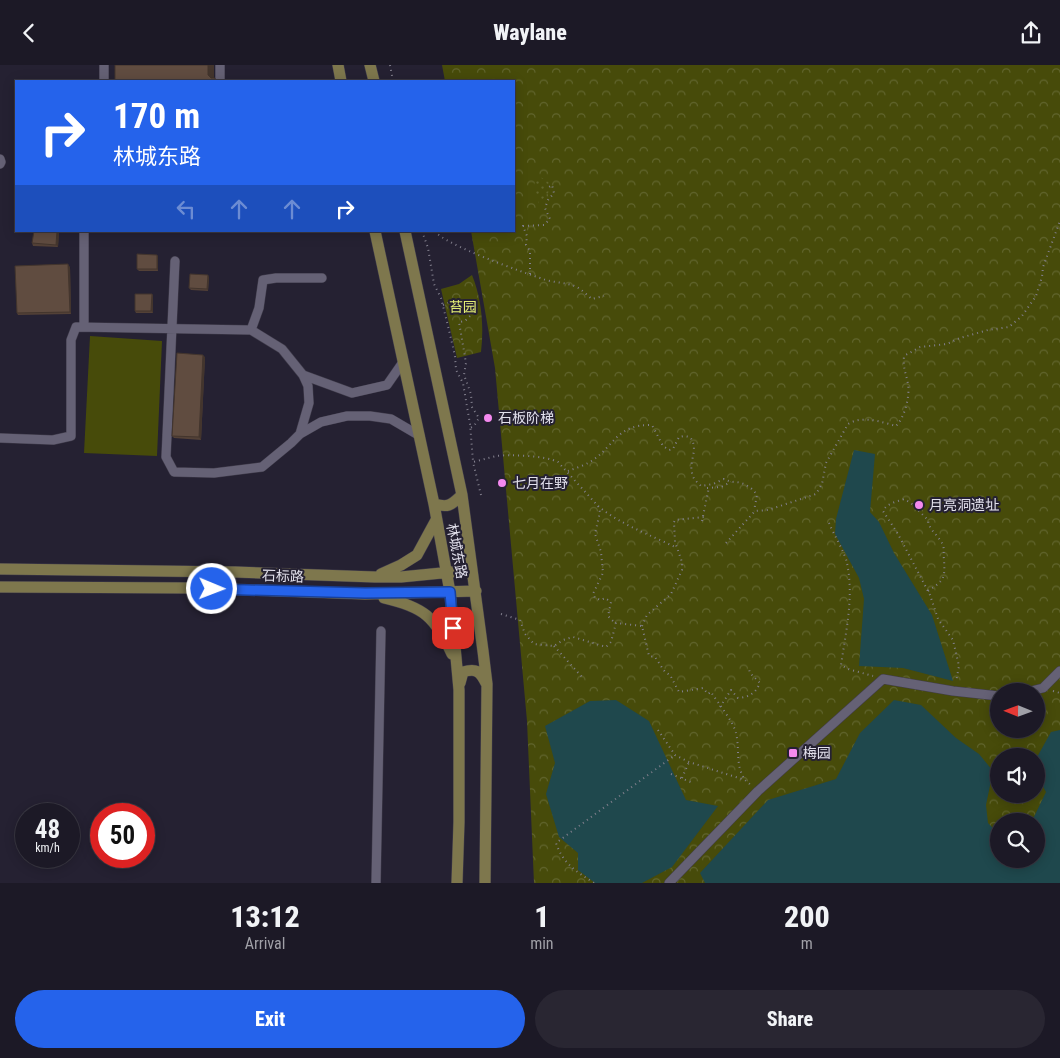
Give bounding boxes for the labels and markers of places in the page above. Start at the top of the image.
place label: 石板阶梯 [498,410,554,426]
marker: 石板阶梯 [482,412,494,424]
place label: 七月在野 [512,475,568,491]
marker: 七月在野 [496,477,508,489]
place label: 月亮洞遗址 [929,497,999,513]
marker: 月亮洞遗址 [913,499,925,511]
pin [432,607,474,649]
place label: 梅园 [803,745,831,761]
marker: 梅园 [787,747,799,759]

